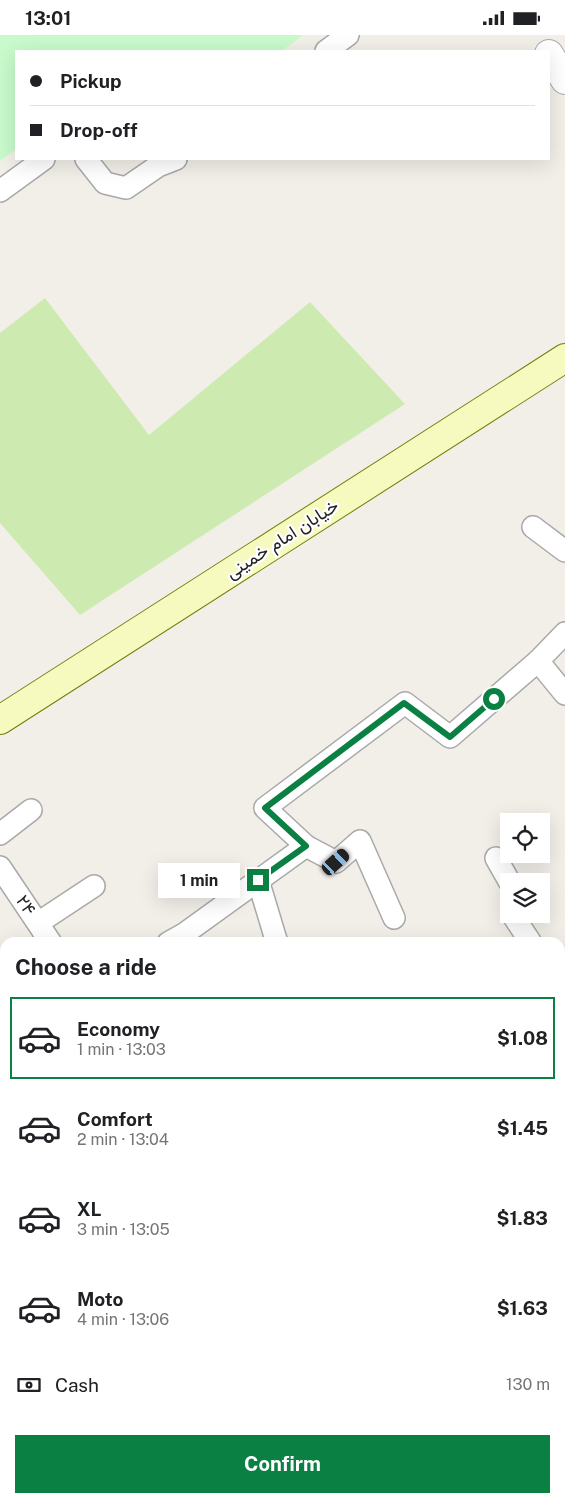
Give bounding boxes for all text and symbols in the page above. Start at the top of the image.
text: 13:01 [25,7,71,29]
text: Pickup [60,70,122,92]
text: Drop-off [60,119,137,141]
street label: خیابان امام خمینی [221,494,343,584]
route start [483,688,505,710]
map controls [500,813,550,923]
button: locate [500,813,550,863]
car [319,846,352,878]
callout: 1 min [158,863,240,897]
route end [247,869,269,891]
text: 1 min [180,871,218,890]
button: layers [500,873,550,923]
street label: ۲۴ [12,891,41,919]
text: Choose a ride [15,954,157,980]
icon: car [17,1016,62,1061]
text: Economy [77,1018,160,1040]
text: $1.08 [497,1027,548,1049]
text: 1 min · 13:03 [77,1040,166,1059]
icon: car [17,1106,62,1151]
text: Comfort [77,1108,153,1130]
text: $1.45 [497,1117,548,1139]
text: 2 min · 13:04 [77,1130,169,1149]
icon: car [17,1196,62,1241]
text: XL [77,1198,102,1220]
text: $1.83 [496,1207,548,1229]
text: 3 min · 13:05 [77,1220,170,1239]
icon: car [17,1286,62,1331]
text: Moto [77,1288,123,1310]
text: $1.63 [497,1297,548,1319]
text: 4 min · 13:06 [77,1310,169,1329]
icon: cash [15,1371,43,1399]
text: Cash [55,1374,99,1396]
text: 130 m [506,1375,550,1394]
button: Confirm [15,1435,550,1493]

